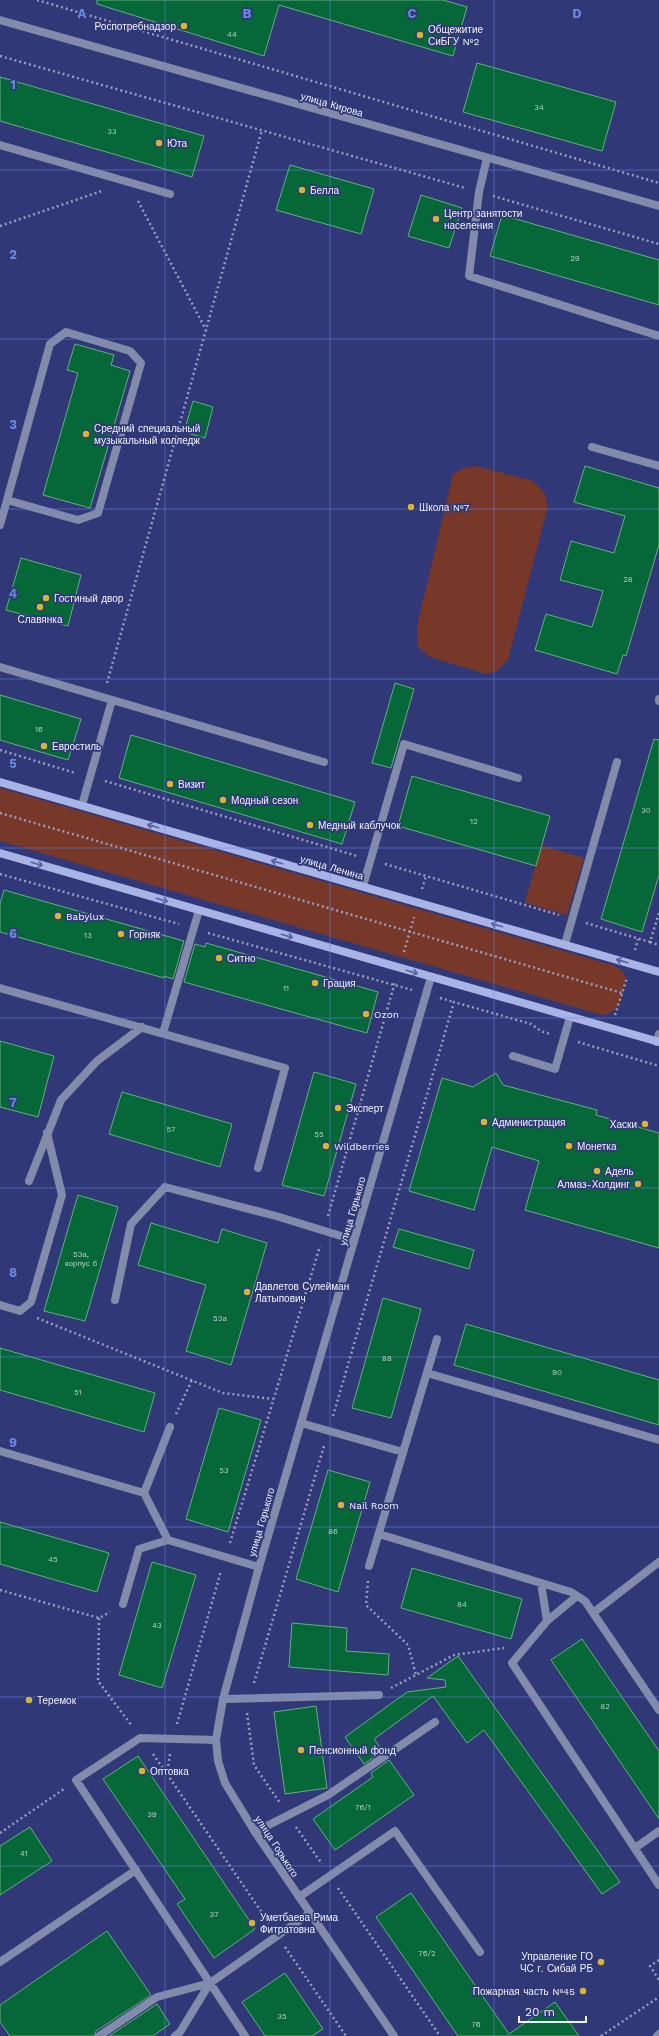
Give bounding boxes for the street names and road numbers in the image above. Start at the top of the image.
street label: улица Кирова [299,90,365,119]
street label: улица Ленина [299,853,365,882]
street label: улица Горького [337,1175,368,1247]
street label: улица Горького [246,1486,277,1558]
street label: улица Горького [253,1813,301,1879]

